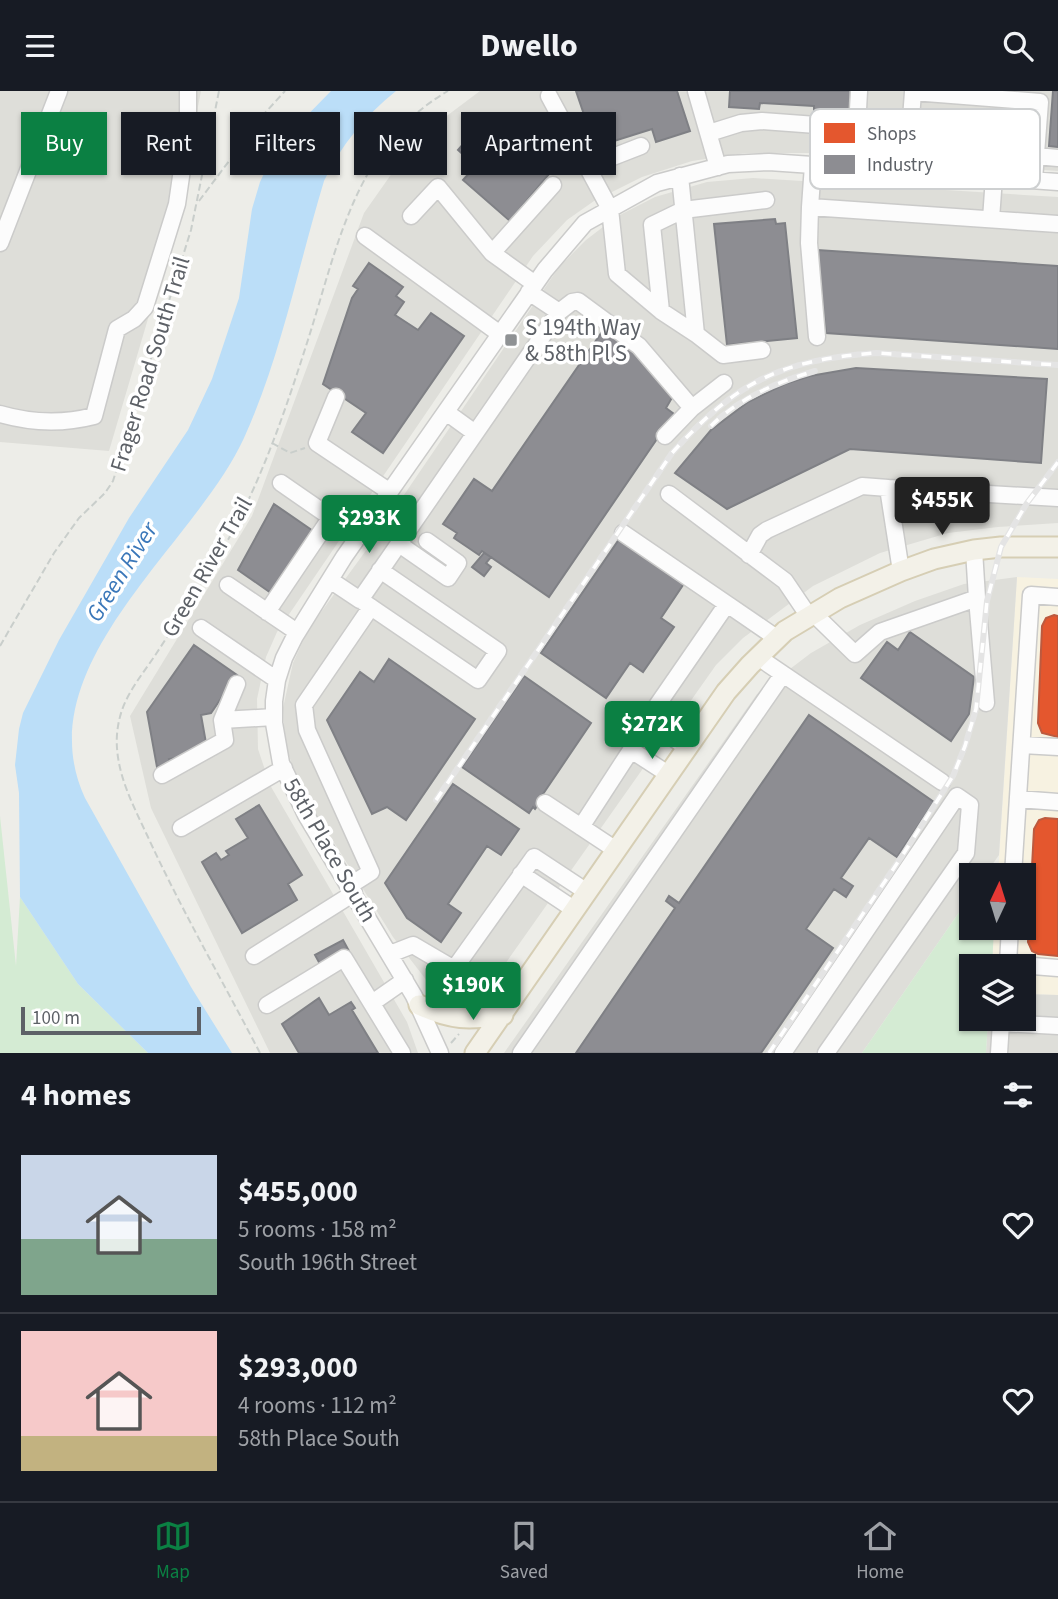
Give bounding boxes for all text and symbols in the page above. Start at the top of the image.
text: Dwello [480,23,578,69]
icon: menu [21,27,59,65]
icon: search [999,27,1037,65]
legend [810,109,1040,189]
chip: Buy [21,112,107,175]
chip: Rent [121,112,216,175]
chip: Filters [230,112,340,175]
chip: New [354,112,447,175]
chip: Apartment [461,112,616,175]
text: Shops [867,121,916,148]
text: Industry [867,152,933,179]
street label: Frager Road South Trail [102,252,198,476]
place label: S 194th Way & 58th Pl S [525,311,641,370]
marker: S 194th Way & 58th Pl S [503,332,519,348]
pin: $455K [893,477,991,537]
text: $455K [911,483,973,516]
street label: Green River Trail [153,491,261,643]
pin: $293K [320,496,418,555]
text: $293K [338,501,400,534]
water label: Green River [78,514,167,629]
pin: $272K [603,701,701,761]
text: $272K [621,707,683,740]
street label: 58th Place South [275,772,385,928]
north arrow [959,863,1036,940]
map controls [959,863,1036,1031]
button: layers [959,954,1036,1031]
pin: $190K [424,963,522,1022]
text: $190K [442,968,504,1001]
scale bar [21,1004,201,1036]
text: 100 m [32,1005,80,1032]
text: 4 homes [21,1074,131,1117]
icon: filters [999,1076,1037,1114]
text: $455,000 [238,1170,358,1213]
icon: home [77,1183,161,1267]
icon: heart [999,1206,1037,1244]
text: 5 rooms · 158 m² [238,1213,397,1246]
text: South 196th Street [238,1246,417,1279]
text: $293,000 [238,1346,358,1389]
icon: home [77,1359,161,1443]
icon: heart [999,1382,1037,1420]
text: 4 rooms · 112 m² [238,1389,397,1422]
text: 58th Place South [238,1422,400,1455]
tab: Map [154,1517,192,1586]
tab: Saved [500,1517,548,1586]
tab: Home [856,1517,904,1586]

